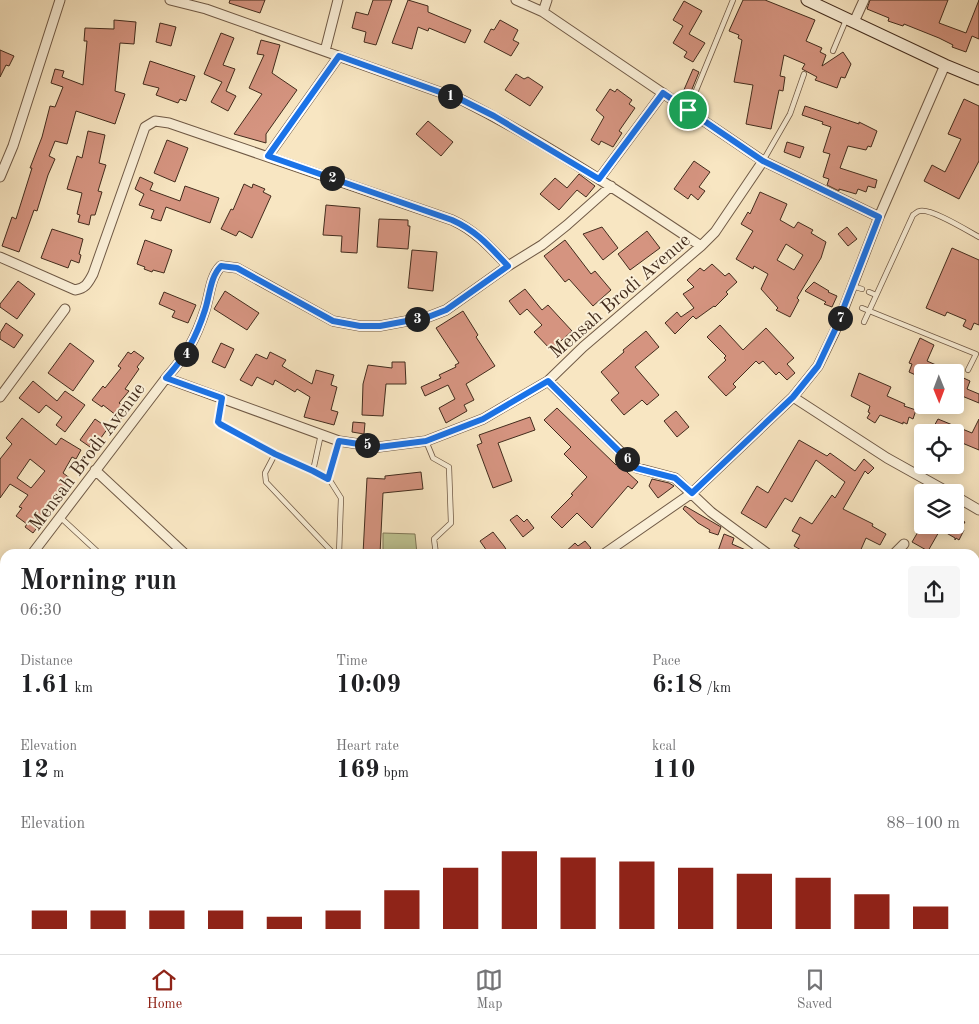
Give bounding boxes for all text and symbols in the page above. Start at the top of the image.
pin: 1 [438,84,462,108]
text: 1 [446,89,455,103]
pin [667,89,709,131]
icon: arrive [674,96,702,124]
pin: 2 [320,166,344,190]
text: 2 [328,171,337,185]
street label: Mensah Brodi Avenue [547,231,695,363]
pin: 3 [404,306,430,332]
pin: 7 [828,306,852,330]
text: 7 [836,311,845,325]
text: 3 [413,312,422,326]
pin: 4 [174,342,198,366]
text: 4 [182,347,191,361]
north arrow [914,364,964,414]
map controls [914,364,964,534]
street label: Mensah Brodi Avenue [26,380,150,535]
button: locate [914,424,964,474]
pin: 5 [354,432,380,458]
text: 5 [363,438,372,452]
pin: 6 [614,446,640,472]
text: 6 [623,452,632,466]
button: layers [914,484,964,534]
button: share [908,566,960,618]
text: Morning run [20,568,177,596]
text: 06:30 [20,603,62,619]
text: Distance [20,654,73,668]
text: Time [336,654,367,668]
text: Pace [652,654,680,668]
text: 1.61 [20,673,71,698]
text: 10:09 [336,673,401,698]
text: 6:18 [652,673,703,698]
text: km [71,681,93,695]
text: /km [703,681,731,695]
text: Elevation [20,739,77,753]
text: Heart rate [336,739,399,753]
text: kcal [652,739,676,753]
text: 12 [20,758,49,783]
text: 169 [336,758,380,783]
text: 110 [652,758,696,783]
text: m [49,766,64,780]
text: bpm [380,766,409,780]
text: Elevation [20,816,85,832]
text: 88–100 m [886,816,960,832]
tab: Home [147,966,182,1013]
tab: Map [475,966,503,1013]
tab: Saved [797,966,832,1013]

